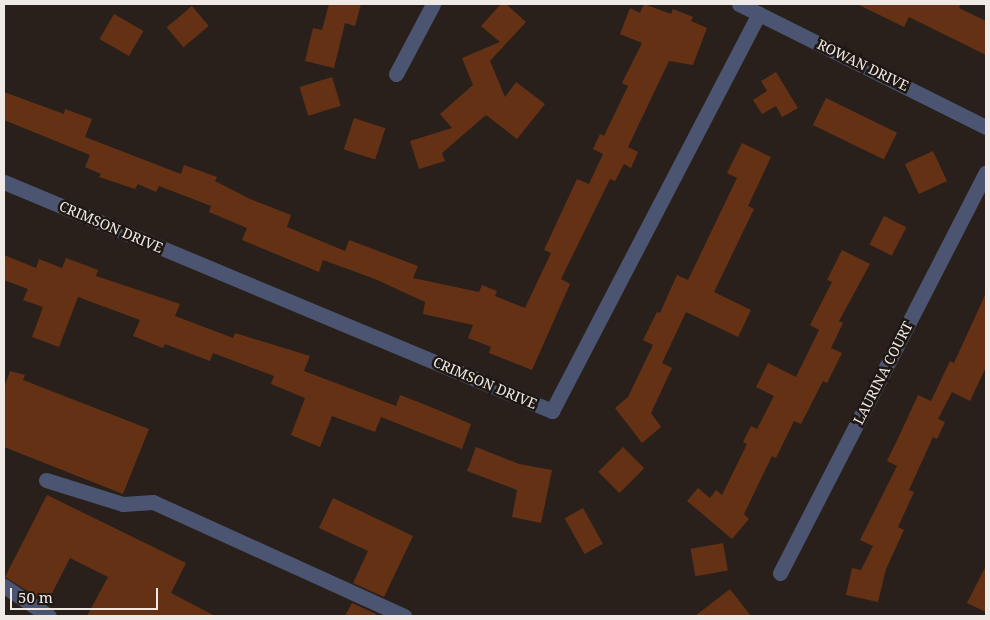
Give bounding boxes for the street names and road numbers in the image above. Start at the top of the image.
street label: ROWAN DRIVE [815,36,911,94]
street label: CRIMSON DRIVE [57,198,165,256]
street label: LAURINA COURT [850,319,916,427]
street label: CRIMSON DRIVE [431,354,539,412]

